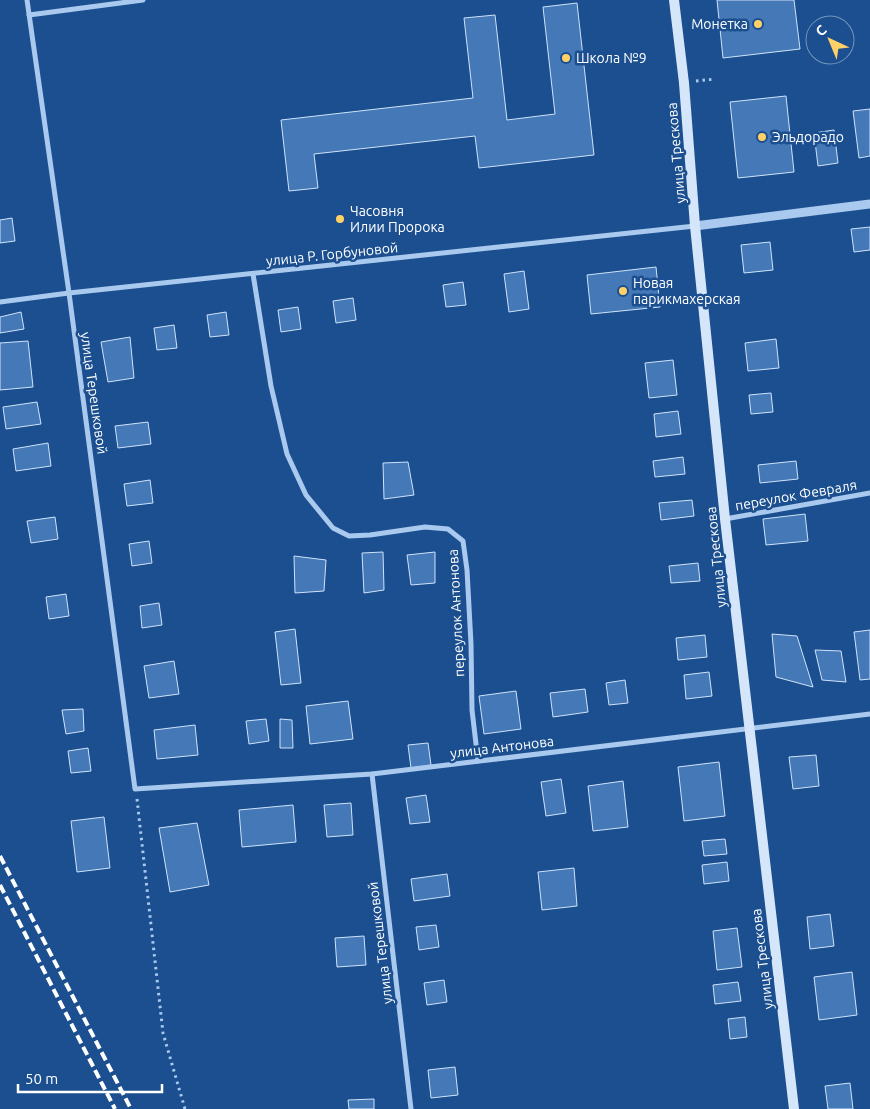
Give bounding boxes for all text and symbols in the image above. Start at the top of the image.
north arrow [805,15,855,65]
place label: Монетка [691,16,748,32]
marker: Монетка [752,18,764,30]
text: С [812,22,830,40]
place label: Школа №9 [576,50,647,66]
marker: Школа №9 [560,52,572,64]
street label: улица Трескова [664,102,688,204]
place label: Эльдорадо [772,129,844,145]
marker: Эльдорадо [756,131,768,143]
place label: Часовня Илии Пророка [350,203,445,235]
marker: Часовня Илии Пророка [334,213,346,225]
street label: улица Р. Горбуновой [265,239,399,269]
place label: Новая парикмахерская [633,275,741,307]
marker: Новая парикмахерская [617,285,629,297]
street label: улица Терешковой [78,331,110,455]
street label: переулок Февраля [734,476,858,514]
street label: улица Трескова [703,506,729,608]
street label: переулок Антонова [445,549,467,677]
street label: улица Антонова [449,733,555,761]
street label: улица Терешковой [365,881,395,1005]
street label: улица Трескова [748,908,776,1010]
scale bar [18,1062,161,1094]
text: 50 m [25,1070,58,1087]

